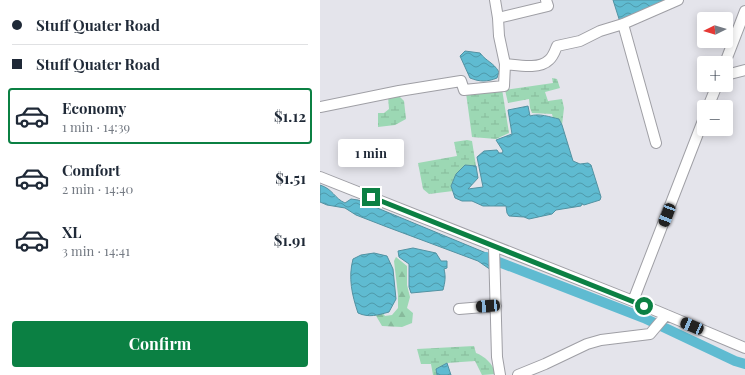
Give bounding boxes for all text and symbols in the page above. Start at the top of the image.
north arrow [697,12,733,48]
map controls [697,12,733,136]
text: Stuff Quater Road [36,15,160,35]
text: Stuff Quater Road [36,54,160,74]
button: + [697,56,733,92]
icon: car [14,98,50,134]
text: Economy [62,98,126,118]
button: − [697,100,733,136]
text: $1.12 [274,106,306,126]
text: 1 min · 14:39 [62,118,130,135]
callout: 1 min [338,139,404,167]
text: 1 min [355,144,387,161]
icon: car [14,160,50,196]
text: Comfort [62,160,120,180]
text: $1.51 [275,168,306,188]
text: 2 min · 14:40 [62,180,133,197]
route end [362,188,380,206]
car [657,202,677,228]
icon: car [14,222,50,258]
text: XL [62,222,82,242]
text: $1.91 [274,230,306,250]
text: 3 min · 14:41 [62,242,130,259]
route start [635,297,653,315]
car [476,299,500,313]
car [679,316,705,336]
button: Confirm [12,321,308,367]

